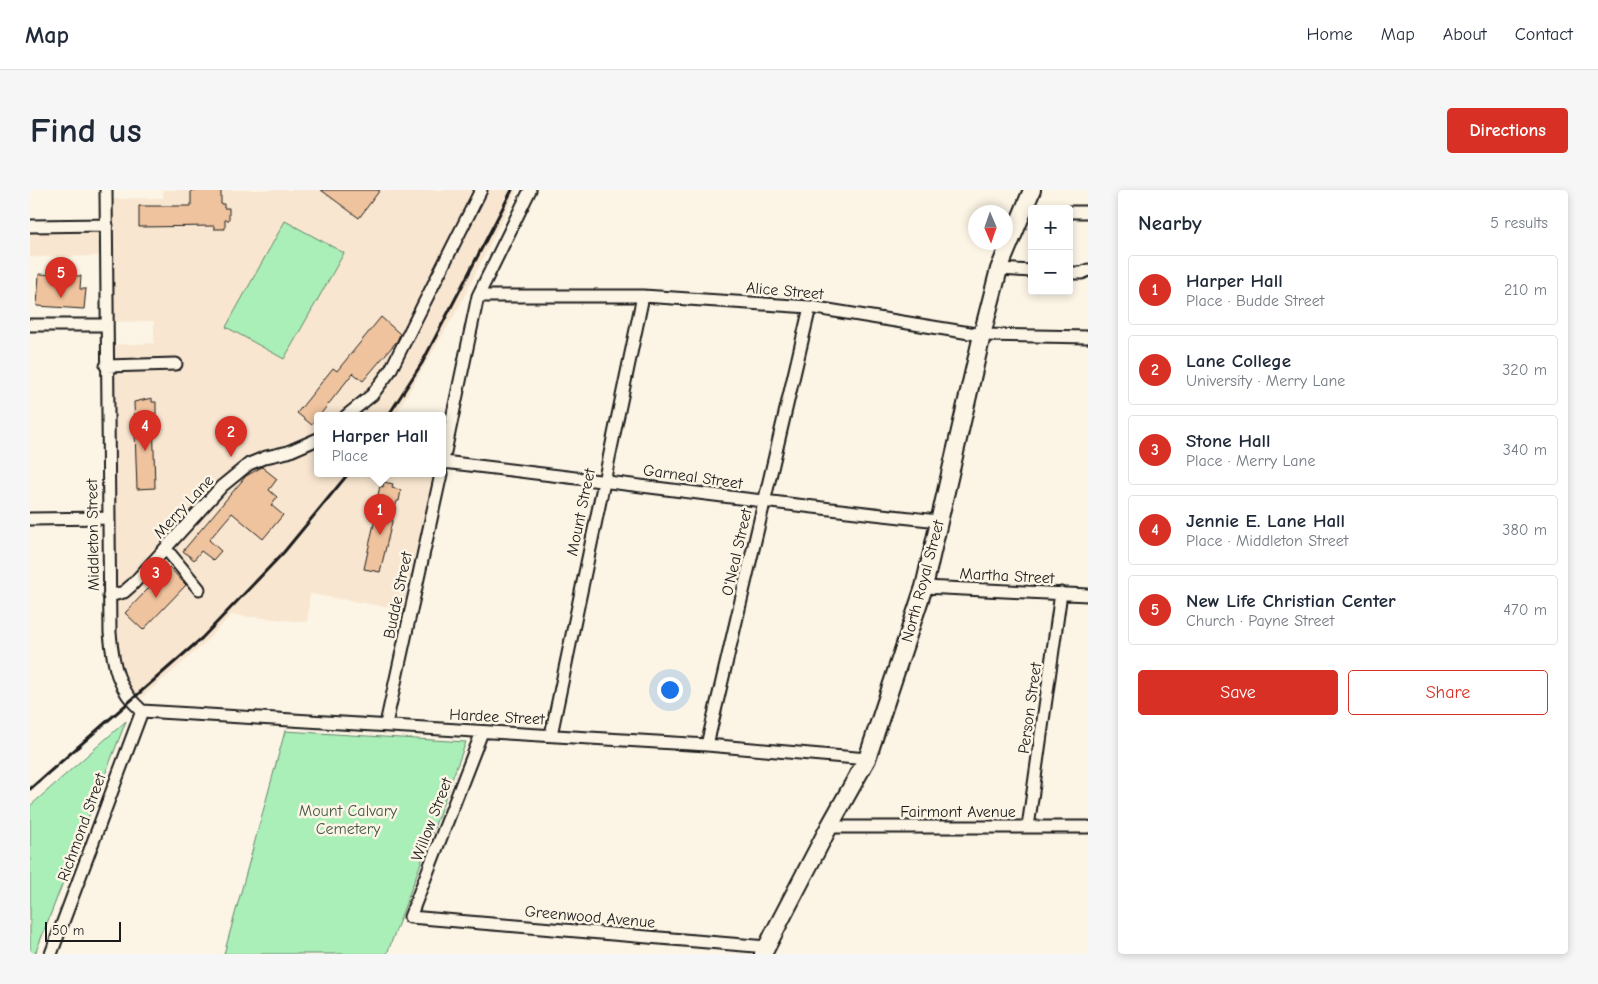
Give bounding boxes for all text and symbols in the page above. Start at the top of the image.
text: Map [25,21,69,49]
text: Home [1306,24,1353,45]
text: Map [1381,24,1415,45]
text: About [1443,24,1487,45]
text: Contact [1515,24,1573,45]
button: Directions [1447,108,1568,153]
text: Find us [30,110,142,151]
north arrow [968,205,1013,250]
map controls [1028,205,1073,295]
button: + [1028,205,1073,250]
text: Nearby [1138,211,1202,235]
text: 5 results [1490,214,1548,232]
button: − [1028,250,1073,295]
pin: 5 [45,257,77,298]
text: Harper Hall [1186,270,1283,292]
street label: Alice Street [745,279,825,303]
text: 1 [1152,281,1158,299]
text: 210 m [1504,281,1547,299]
text: Place · Budde Street [1186,292,1324,310]
text: Lane College [1186,350,1291,372]
text: 2 [1151,361,1159,379]
text: 320 m [1502,361,1547,379]
text: University · Merry Lane [1186,372,1345,390]
pin: 4 [129,410,161,451]
popup [314,412,446,477]
pin: 2 [215,416,247,457]
text: Harper Hall [332,425,428,447]
text: Stone Hall [1186,430,1271,452]
text: 3 [1151,441,1159,459]
text: 340 m [1503,441,1547,459]
text: Place [332,447,368,465]
text: Place · Merry Lane [1186,452,1315,470]
street label: Garneal Street [642,461,744,493]
street label: Mount Street [563,466,599,558]
street label: Merry Lane [150,471,217,542]
street label: Middleton Street [83,478,103,591]
pin: 1 [364,494,396,535]
street label: O'Neal Street [718,506,756,598]
text: Jennie E. Lane Hall [1186,510,1345,532]
street label: North Royal Street [898,518,948,644]
text: 4 [1151,521,1159,539]
text: 380 m [1502,521,1547,539]
text: Place · Middleton Street [1186,532,1348,550]
street label: Budde Street [380,550,416,640]
pin: 3 [140,557,172,598]
street label: Martha Street [959,565,1055,587]
text: New Life Christian Center [1186,590,1396,612]
text: 5 [1151,601,1159,619]
text: 470 m [1503,601,1547,619]
text: Church · Payne Street [1186,612,1334,630]
street label: Person Street [1015,661,1045,755]
button: Save [1138,670,1338,715]
button: Share [1348,670,1548,715]
your location [657,677,683,703]
street label: Hardee Street [449,706,546,729]
street label: Richmond Street [54,770,110,884]
street label: Willow Street [408,775,456,864]
park label: Mount Calvary Cemetery [299,802,398,838]
street label: Fairmont Avenue [900,803,1016,821]
street label: Greenwood Avenue [524,902,656,932]
scale bar [45,919,121,942]
text: 50 m [52,922,84,939]

